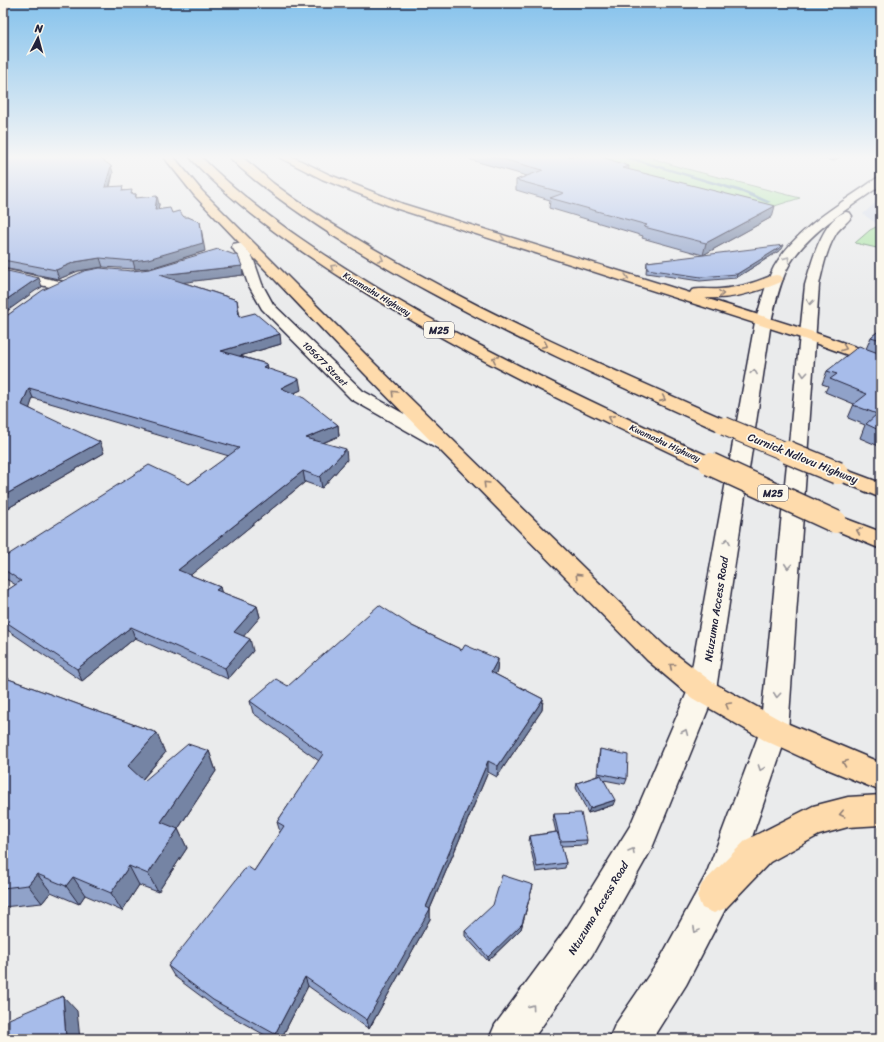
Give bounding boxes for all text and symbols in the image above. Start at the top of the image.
north arrow [18,18,58,58]
text: N [33,19,44,38]
one-way arrow [498,234,505,242]
one-way arrow [377,254,384,261]
one-way arrow [782,257,789,264]
one-way arrow [330,264,337,272]
street label: Kwamashu Highway [340,267,414,321]
one-way arrow [622,273,629,282]
one-way arrow [718,290,724,298]
one-way arrow [806,299,815,305]
road number: M25 [424,322,454,338]
street label: 105677 Street [299,338,352,391]
one-way arrow [541,340,549,348]
one-way arrow [840,344,847,352]
one-way arrow [492,356,500,363]
one-way arrow [749,369,758,375]
one-way arrow [800,371,809,377]
one-way arrow [391,390,399,397]
one-way arrow [659,394,667,402]
one-way arrow [608,415,615,422]
street label: Kwamashu Highway [627,420,703,467]
street label: Curnick Ndlovu Highway [745,428,861,489]
one-way arrow [483,481,491,489]
road number: M25 [758,485,788,501]
one-way arrow [855,528,862,536]
one-way arrow [722,538,730,544]
street label: Ntuzuma Access Road [699,554,734,663]
one-way arrow [784,563,793,569]
one-way arrow [575,574,583,581]
one-way arrow [669,663,677,670]
one-way arrow [773,692,782,698]
one-way arrow [725,702,732,710]
one-way arrow [680,728,688,735]
one-way arrow [841,760,849,768]
one-way arrow [758,764,766,771]
one-way arrow [839,809,845,817]
one-way arrow [628,848,635,855]
street label: Ntuzuma Access Road [563,857,635,959]
one-way arrow [693,926,700,934]
one-way arrow [527,1005,534,1012]

